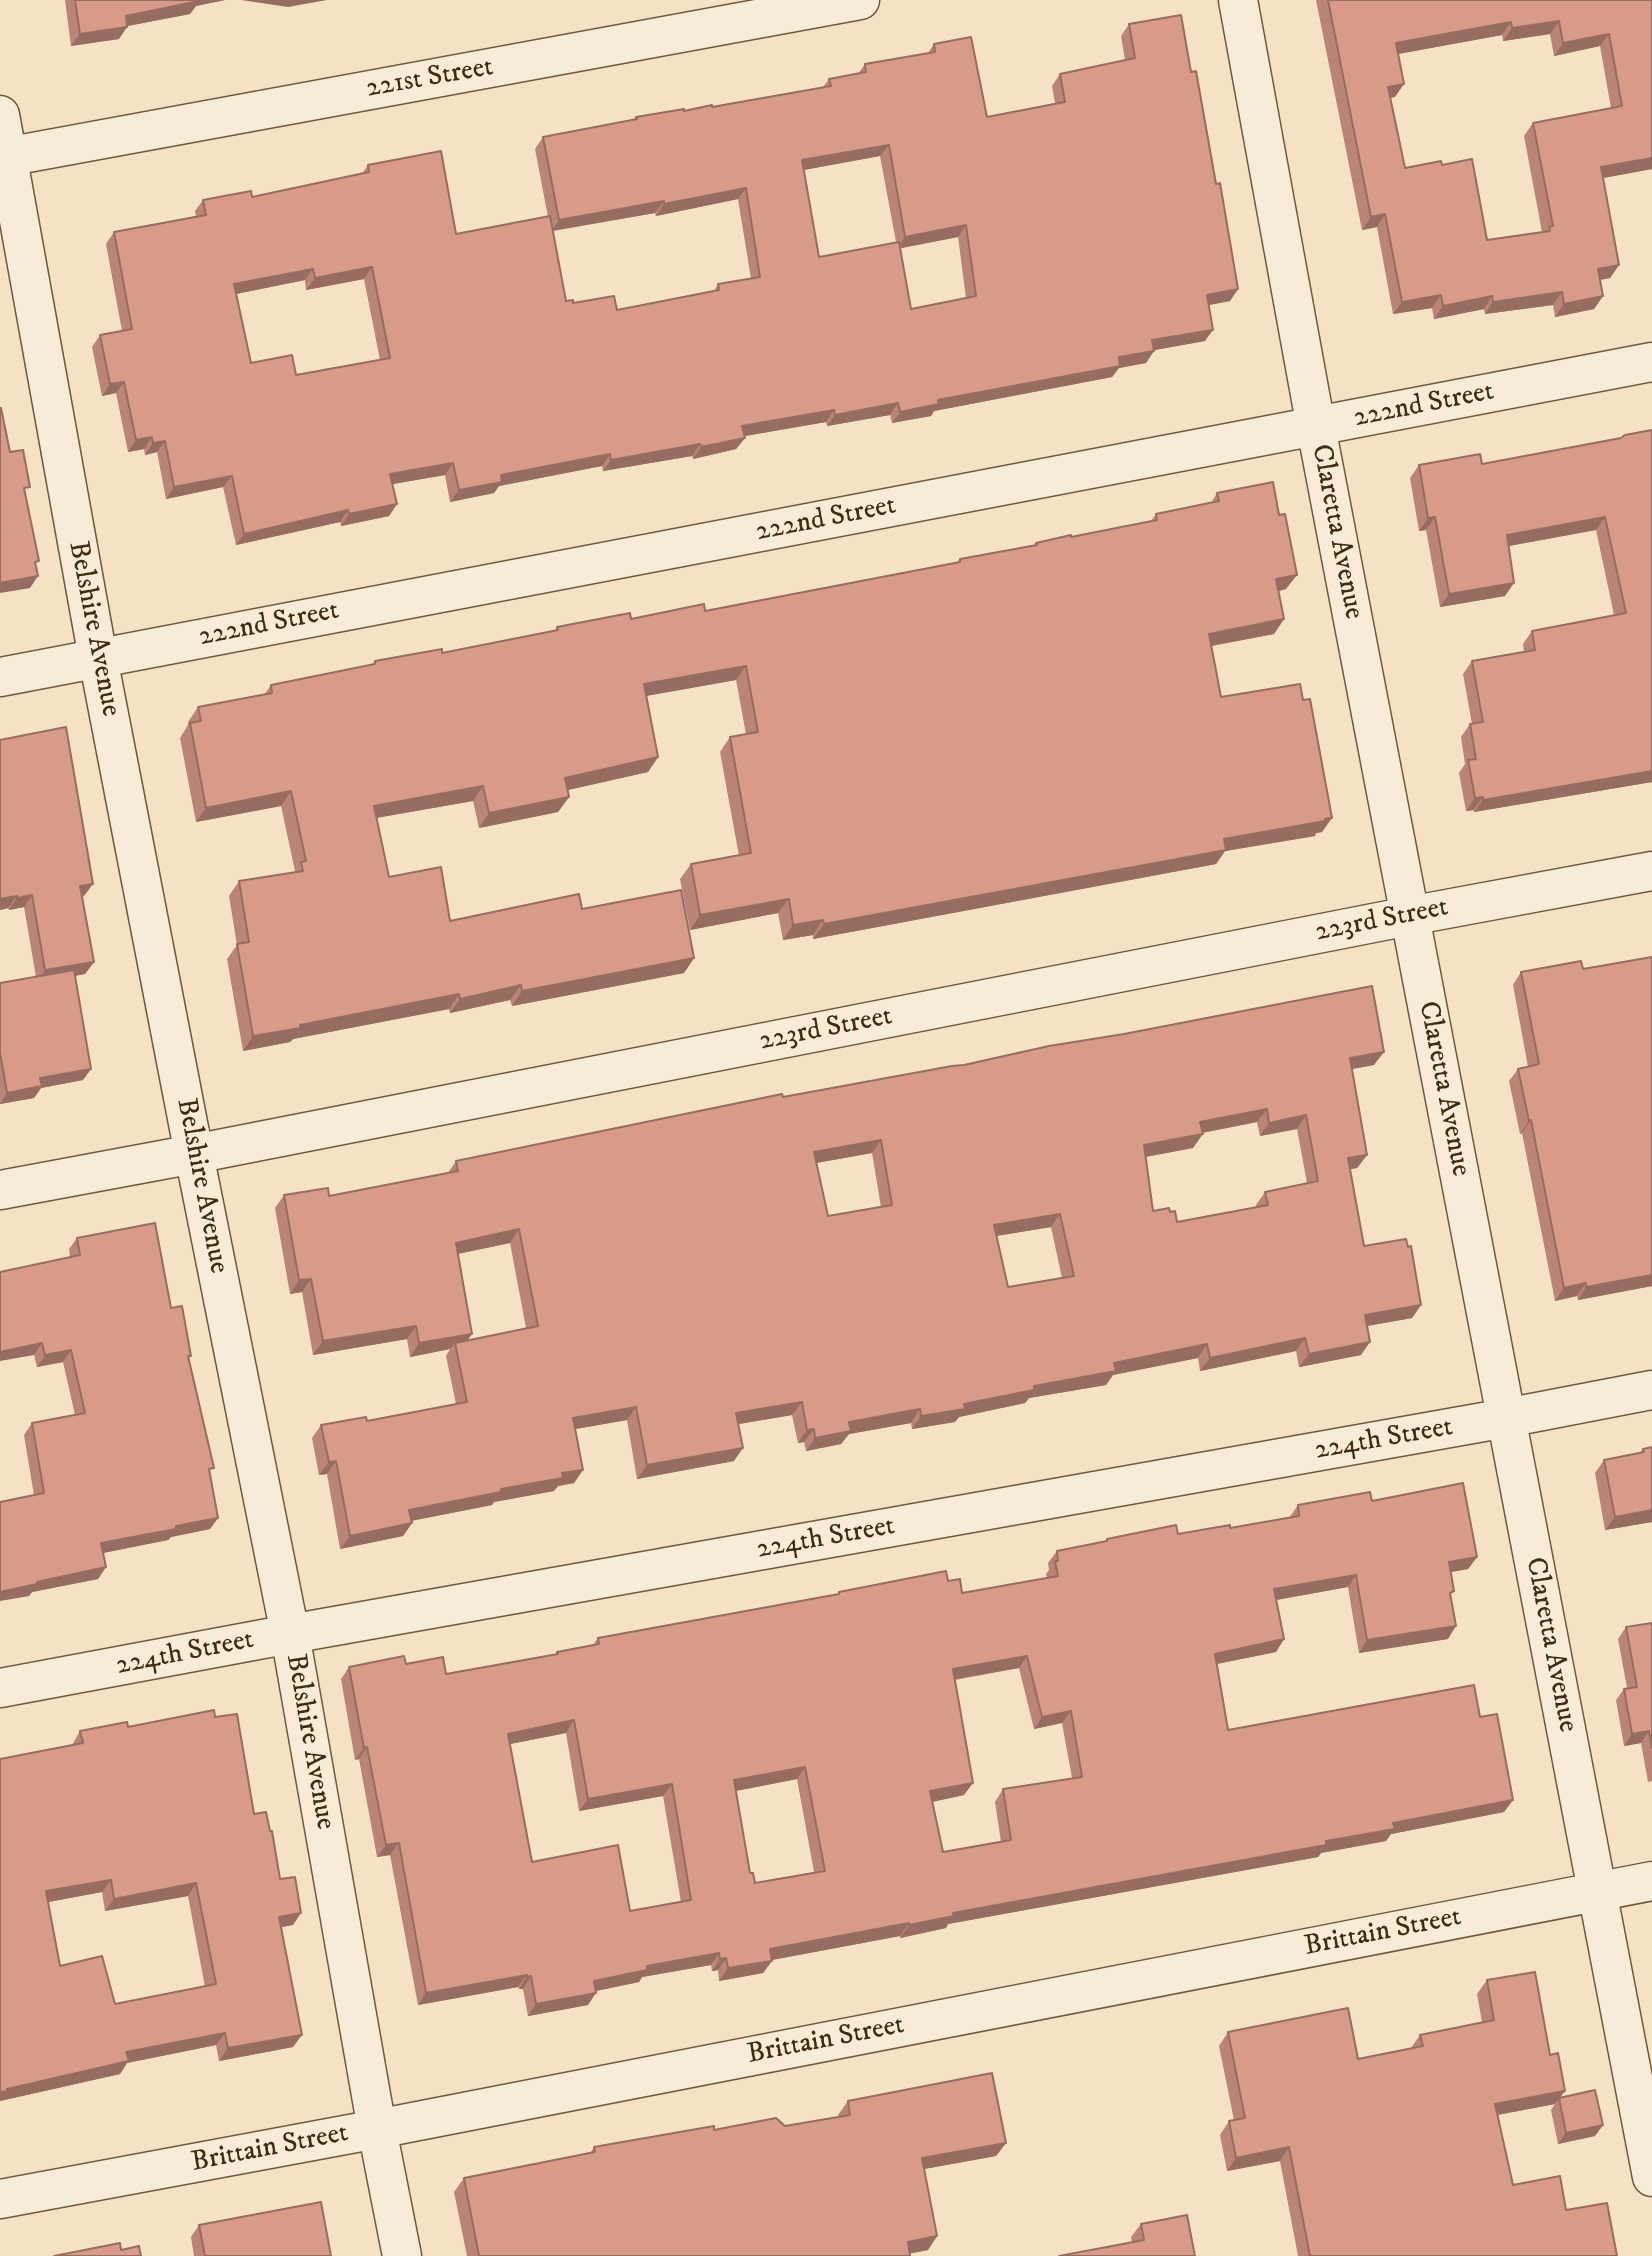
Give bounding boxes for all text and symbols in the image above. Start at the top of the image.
street label: 221st Street [364,51,496,107]
street label: 222nd Street [1351,376,1497,436]
street label: Claretta Avenue [1303,442,1369,622]
street label: 222nd Street [753,490,899,550]
street label: Belshire Avenue [60,539,126,719]
street label: 222nd Street [196,595,342,655]
street label: 223rd Street [1313,892,1451,950]
street label: Claretta Avenue [1410,999,1476,1179]
street label: 223rd Street [757,1001,895,1059]
street label: Belshire Avenue [168,1096,234,1276]
street label: 224th Street [1312,1411,1456,1469]
street label: 224th Street [754,1510,898,1568]
street label: Claretta Avenue [1517,1555,1583,1735]
street label: 224th Street [113,1624,257,1684]
street label: Belshire Avenue [277,1652,341,1832]
street label: Brittain Street [1302,1901,1464,1965]
street label: Brittain Street [745,2009,907,2073]
street label: Brittain Street [189,2117,351,2181]

